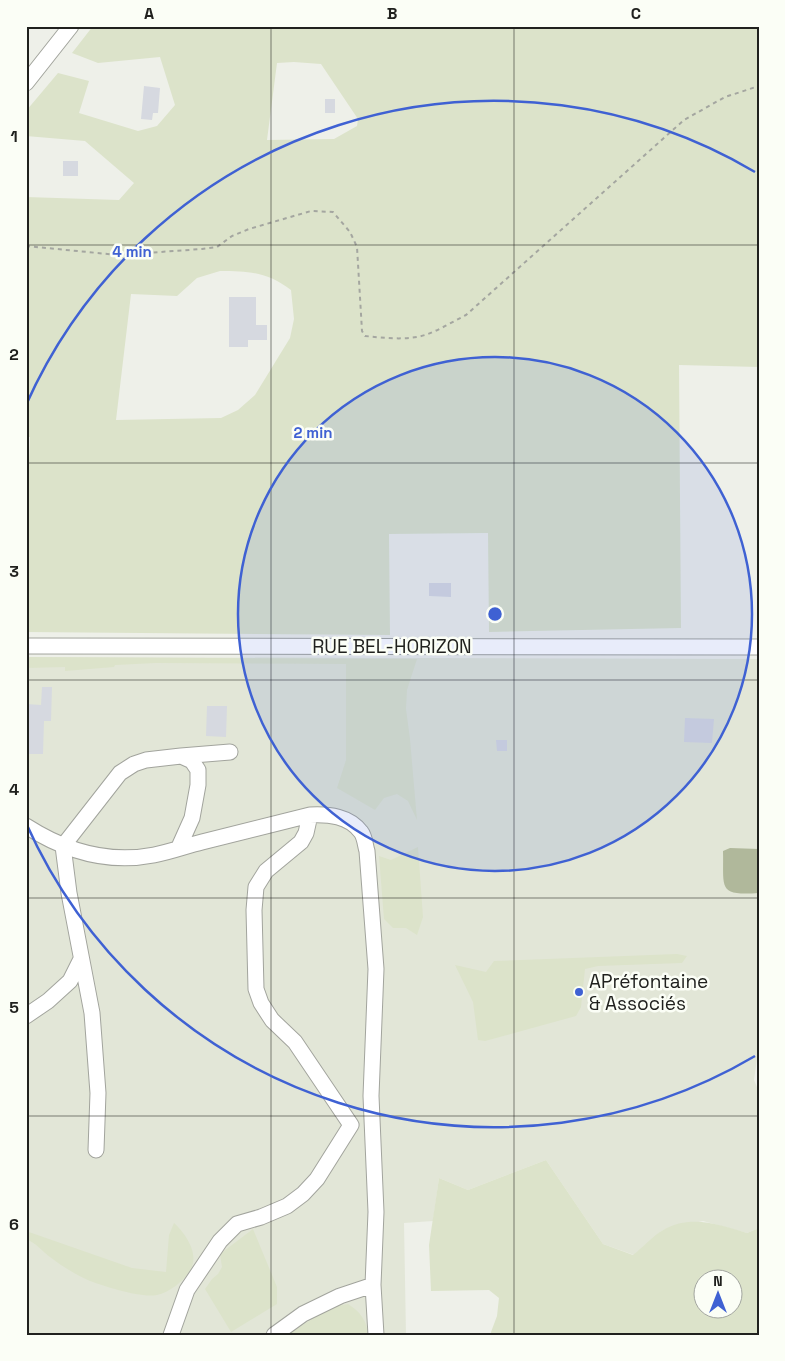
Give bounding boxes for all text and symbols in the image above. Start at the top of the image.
text: A [144,3,154,24]
text: B [387,3,397,24]
text: C [631,3,641,24]
text: 1 [10,126,18,147]
text: 4 min [112,242,152,261]
text: 2 [9,344,19,365]
text: 2 min [294,423,332,442]
text: 3 [9,561,19,582]
centre of rings [486,605,504,623]
street label: RUE BEL-HORIZON [312,634,472,659]
text: 4 [9,779,19,800]
place label: APréfontaine & Associés [589,969,708,1016]
marker: APréfontaine & Associés [573,986,585,998]
text: 5 [9,997,19,1018]
text: 6 [9,1214,19,1235]
north arrow [692,1268,742,1318]
text: N [713,1272,723,1290]

